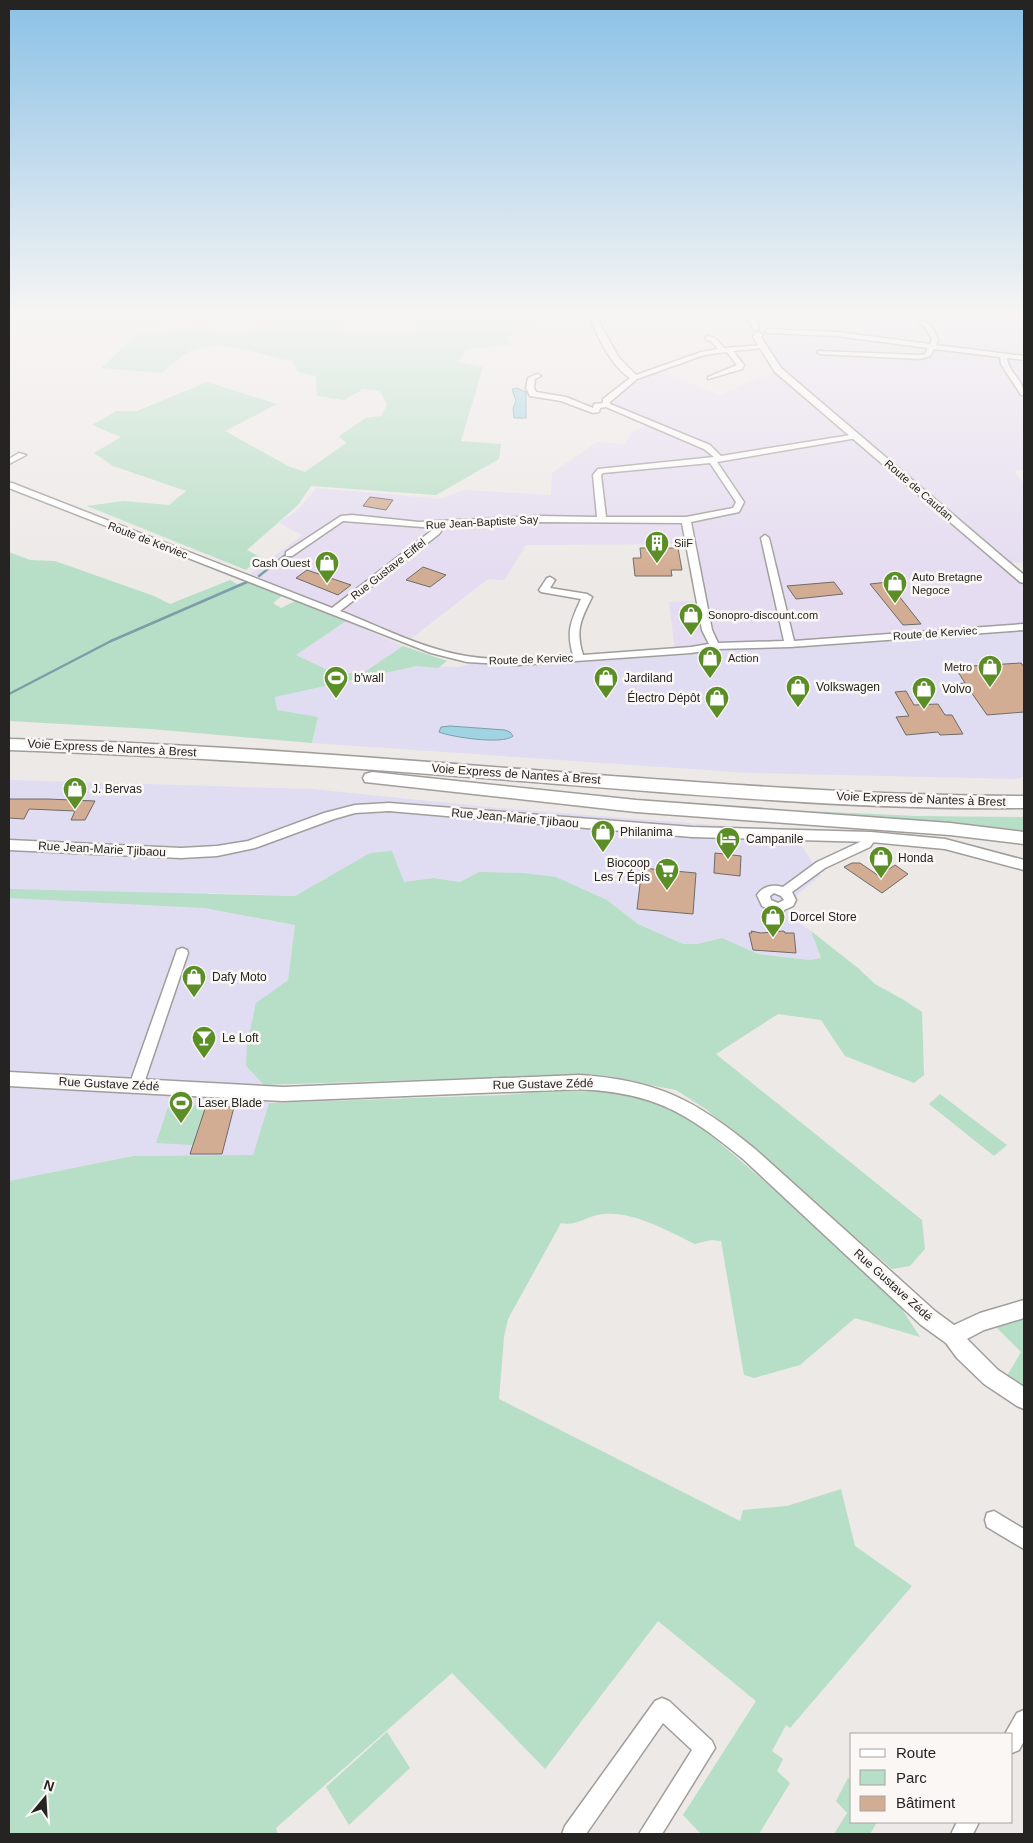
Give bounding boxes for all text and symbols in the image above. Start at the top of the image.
street label: Route de Caudan [883,457,955,523]
street label: Rue Jean-Baptiste Say [426,513,539,531]
street label: Route de Kerviec [106,519,190,561]
building icon: SiiF [644,530,670,564]
street label: Rue Gustave Eiffel [348,536,428,602]
place label: SiiF [674,537,693,549]
shop icon: Cash Ouest [314,550,340,584]
place label: Cash Ouest [252,557,310,569]
shop icon: Auto Bretagne Negoce [882,570,908,604]
place label: Auto Bretagne Negoce [912,571,982,596]
shop icon: Sonopro-discount.com [678,602,704,636]
place label: Sonopro-discount.com [708,609,818,621]
street label: Route de Kerviec [892,624,978,642]
shop icon: Action [697,645,723,679]
street label: Route de Kerviec [489,652,574,666]
place label: Action [728,652,759,664]
shop icon: Metro [977,654,1003,688]
place label: Metro [944,661,972,673]
sports icon: b'wall [323,665,349,699]
shop icon: Jardiland [593,665,619,699]
place label: b'wall [354,671,384,685]
place label: Jardiland [624,671,673,685]
shop icon: Volkswagen [785,674,811,708]
shop icon: Volvo [911,676,937,710]
place label: Volkswagen [816,680,880,694]
place label: Volvo [942,682,972,696]
shop icon: Électro Dépôt [704,685,730,719]
place label: Électro Dépôt [627,690,701,705]
street label: Voie Express de Nantes à Brest [27,737,198,759]
street label: Voie Express de Nantes à Brest [431,761,602,787]
shop icon: J. Bervas [62,776,88,810]
place label: J. Bervas [92,782,142,796]
street label: Voie Express de Nantes à Brest [836,789,1007,809]
street label: Rue Jean-Marie Tjibaou [451,805,579,831]
shop icon: Philanima [590,819,616,853]
place label: Philanima [620,825,673,839]
hotel icon: Campanile [715,826,741,860]
place label: Campanile [746,832,804,846]
street label: Rue Jean-Marie Tjibaou [38,839,166,859]
shop icon: Honda [868,845,894,879]
place label: Honda [898,851,934,865]
place label: Biocoop Les 7 Épis [594,856,650,884]
supermarket icon: Biocoop Les 7 Épis [654,857,680,891]
shop icon: Dorcel Store [760,904,786,938]
place label: Dorcel Store [790,910,857,924]
shop icon: Dafy Moto [181,964,207,998]
place label: Dafy Moto [212,970,267,984]
bar icon: Le Loft [191,1025,217,1059]
place label: Le Loft [222,1031,259,1045]
street label: Rue Gustave Zédé [58,1074,160,1094]
street label: Rue Gustave Zédé [493,1076,594,1092]
sports icon: Laser Blade [168,1090,194,1124]
place label: Laser Blade [198,1096,262,1110]
street label: Rue Gustave Zédé [851,1246,935,1324]
legend [850,1733,1013,1823]
text: Route [896,1744,936,1761]
text: Parc [896,1769,927,1786]
north arrow [20,1773,70,1823]
text: N [42,1776,56,1795]
text: Bâtiment [896,1794,956,1811]

